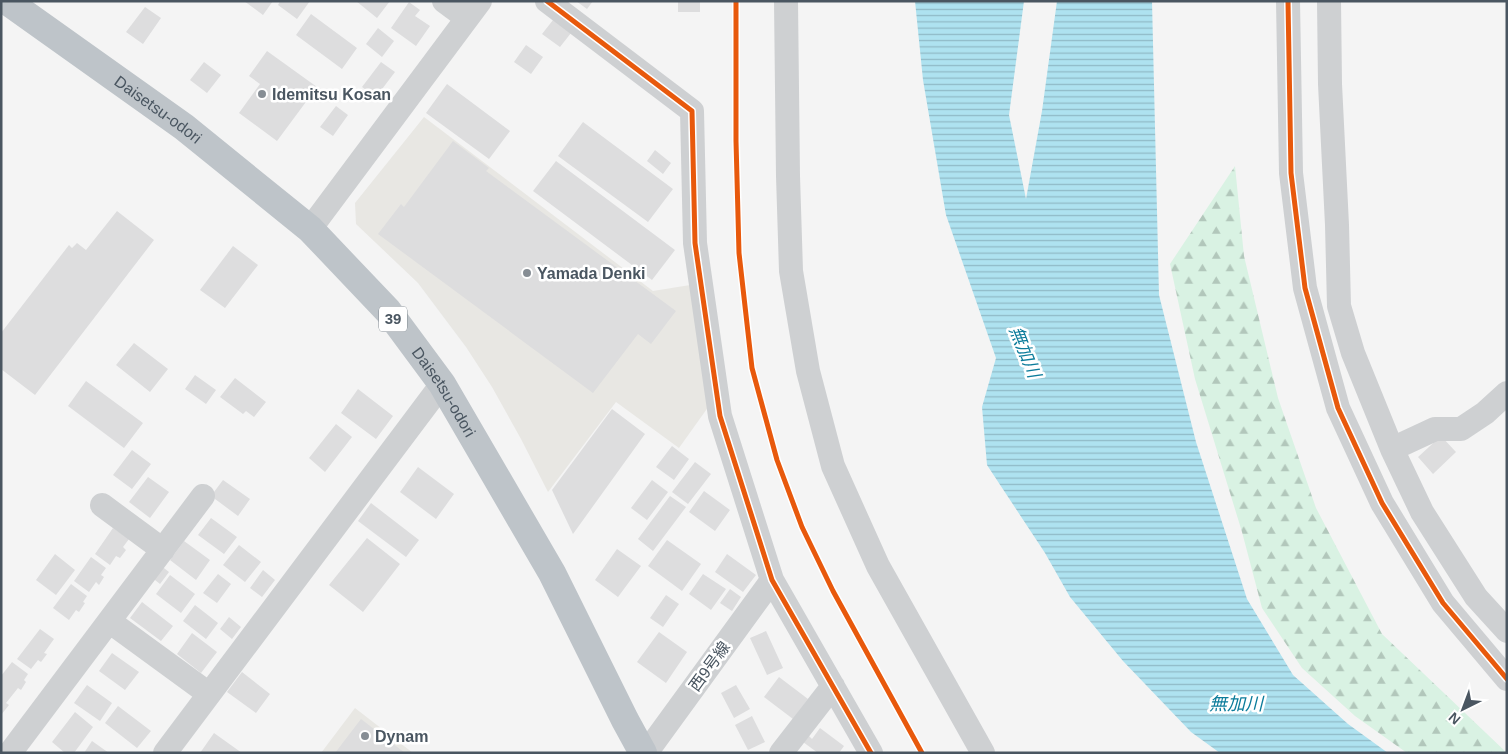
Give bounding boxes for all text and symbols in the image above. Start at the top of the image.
street label: Daisetsu-odori [111,72,205,147]
place label: Idemitsu Kosan [272,86,391,103]
marker: Idemitsu Kosan [256,88,268,100]
place label: Yamada Denki [537,265,646,282]
marker: Yamada Denki [521,267,533,279]
road number: 39 [379,306,407,332]
water label: 無加川 [1006,323,1045,383]
street label: Daisetsu-odori [409,344,479,440]
street label: 西9号線 [686,638,733,694]
north arrow [1438,684,1488,734]
water label: 無加川 [1209,694,1265,714]
text: N [1445,709,1463,728]
place label: Dynam [375,728,428,745]
marker: Dynam [359,730,371,742]

